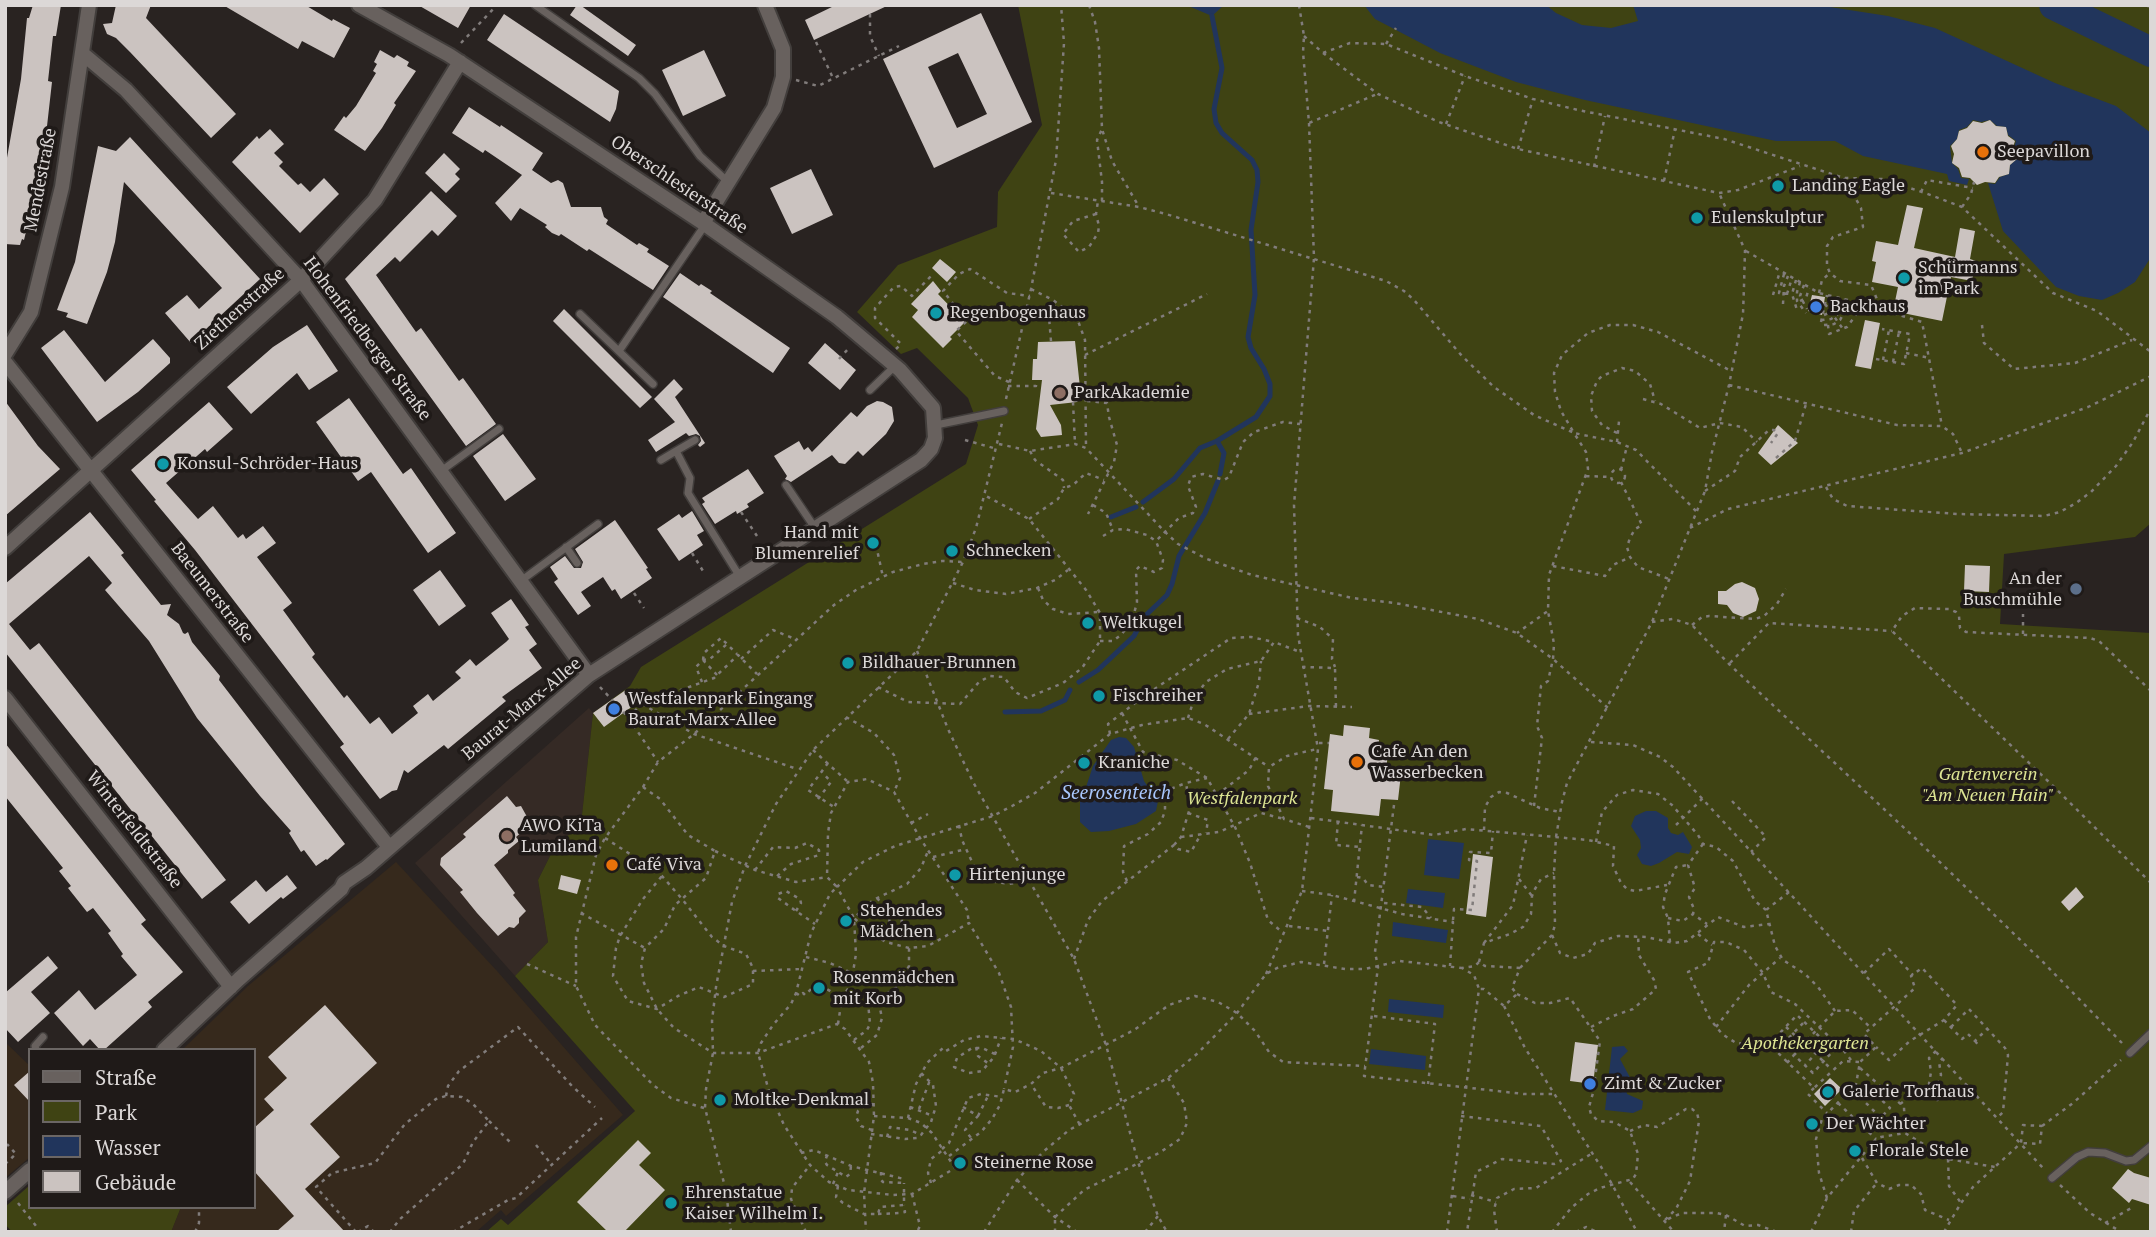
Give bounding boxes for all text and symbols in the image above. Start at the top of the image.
street label: Mendestraße [20,126,62,234]
street label: Oberschlesierstraße [606,131,752,239]
place label: Seepavillon [1997,141,2090,163]
marker: Seepavillon [1975,144,1991,160]
place label: Landing Eagle [1792,175,1905,197]
marker: Landing Eagle [1770,178,1786,194]
place label: Eulenskulptur [1711,207,1824,229]
marker: Eulenskulptur [1689,210,1705,226]
street label: Hohenfriedberger Straße [298,253,436,425]
place label: Schürmanns im Park [1918,257,2018,300]
street label: Ziethenstraße [191,263,289,355]
marker: Schürmanns im Park [1896,270,1912,286]
place label: Backhaus [1830,296,1906,318]
marker: Backhaus [1808,299,1824,315]
place label: Regenbogenhaus [950,302,1086,324]
marker: Regenbogenhaus [928,305,944,321]
place label: ParkAkademie [1074,382,1190,404]
marker: ParkAkademie [1052,385,1068,401]
place label: Konsul-Schröder-Haus [177,453,358,475]
marker: Konsul-Schröder-Haus [155,456,171,472]
place label: Hand mit Blumenrelief [755,522,859,564]
marker: Hand mit Blumenrelief [865,535,881,551]
street label: Baeumerstraße [166,538,258,648]
place label: Schnecken [966,540,1052,562]
marker: Schnecken [944,543,960,559]
place label: An der Buschmühle [1963,568,2062,610]
marker: An der Buschmühle [2068,581,2084,597]
place label: Weltkugel [1102,612,1182,634]
marker: Weltkugel [1080,615,1096,631]
place label: Bildhauer-Brunnen [862,652,1016,674]
street label: Baurat-Marx-Allee [458,653,586,765]
marker: Bildhauer-Brunnen [840,655,856,671]
place label: Fischreiher [1113,685,1203,707]
place label: Westfalenpark Eingang Baurat-Marx-Allee [628,688,813,730]
marker: Fischreiher [1091,688,1107,704]
marker: Westfalenpark Eingang Baurat-Marx-Allee [606,701,622,717]
place label: Cafe An den Wasserbecken [1371,741,1483,784]
place label: Kraniche [1098,752,1170,774]
marker: Cafe An den Wasserbecken [1349,754,1365,770]
marker: Kraniche [1076,755,1092,771]
park label: Gartenverein "Am Neuen Hain" [1922,764,2054,806]
street label: Winterfeldtstraße [81,767,187,893]
water label: Seerosenteich [1061,783,1171,805]
park label: Westfalenpark [1187,788,1297,810]
place label: AWO KiTa Lumiland [521,815,602,858]
marker: AWO KiTa Lumiland [499,828,515,844]
place label: Café Viva [626,854,702,876]
marker: Café Viva [604,857,620,873]
place label: Hirtenjunge [969,864,1066,886]
marker: Hirtenjunge [947,867,963,883]
place label: Stehendes Mädchen [860,900,943,942]
marker: Stehendes Mädchen [838,913,854,929]
place label: Rosenmädchen mit Korb [833,967,955,1010]
marker: Rosenmädchen mit Korb [811,980,827,996]
park label: Apothekergarten [1741,1033,1869,1055]
legend [28,1048,256,1209]
text: Straße [95,1063,157,1091]
place label: Zimt & Zucker [1604,1073,1722,1095]
marker: Zimt & Zucker [1582,1076,1598,1092]
place label: Galerie Torfhaus [1842,1081,1975,1103]
marker: Galerie Torfhaus [1820,1084,1836,1100]
place label: Moltke-Denkmal [734,1089,869,1111]
marker: Moltke-Denkmal [712,1092,728,1108]
text: Park [95,1098,137,1126]
place label: Der Wächter [1826,1113,1926,1135]
marker: Der Wächter [1804,1116,1820,1132]
text: Wasser [95,1133,161,1161]
place label: Florale Stele [1869,1140,1969,1162]
marker: Florale Stele [1847,1143,1863,1159]
place label: Steinerne Rose [974,1152,1094,1174]
marker: Steinerne Rose [952,1155,968,1171]
text: Gebäude [95,1168,176,1196]
place label: Ehrenstatue Kaiser Wilhelm I. [685,1182,823,1224]
marker: Ehrenstatue Kaiser Wilhelm I. [663,1195,679,1211]

